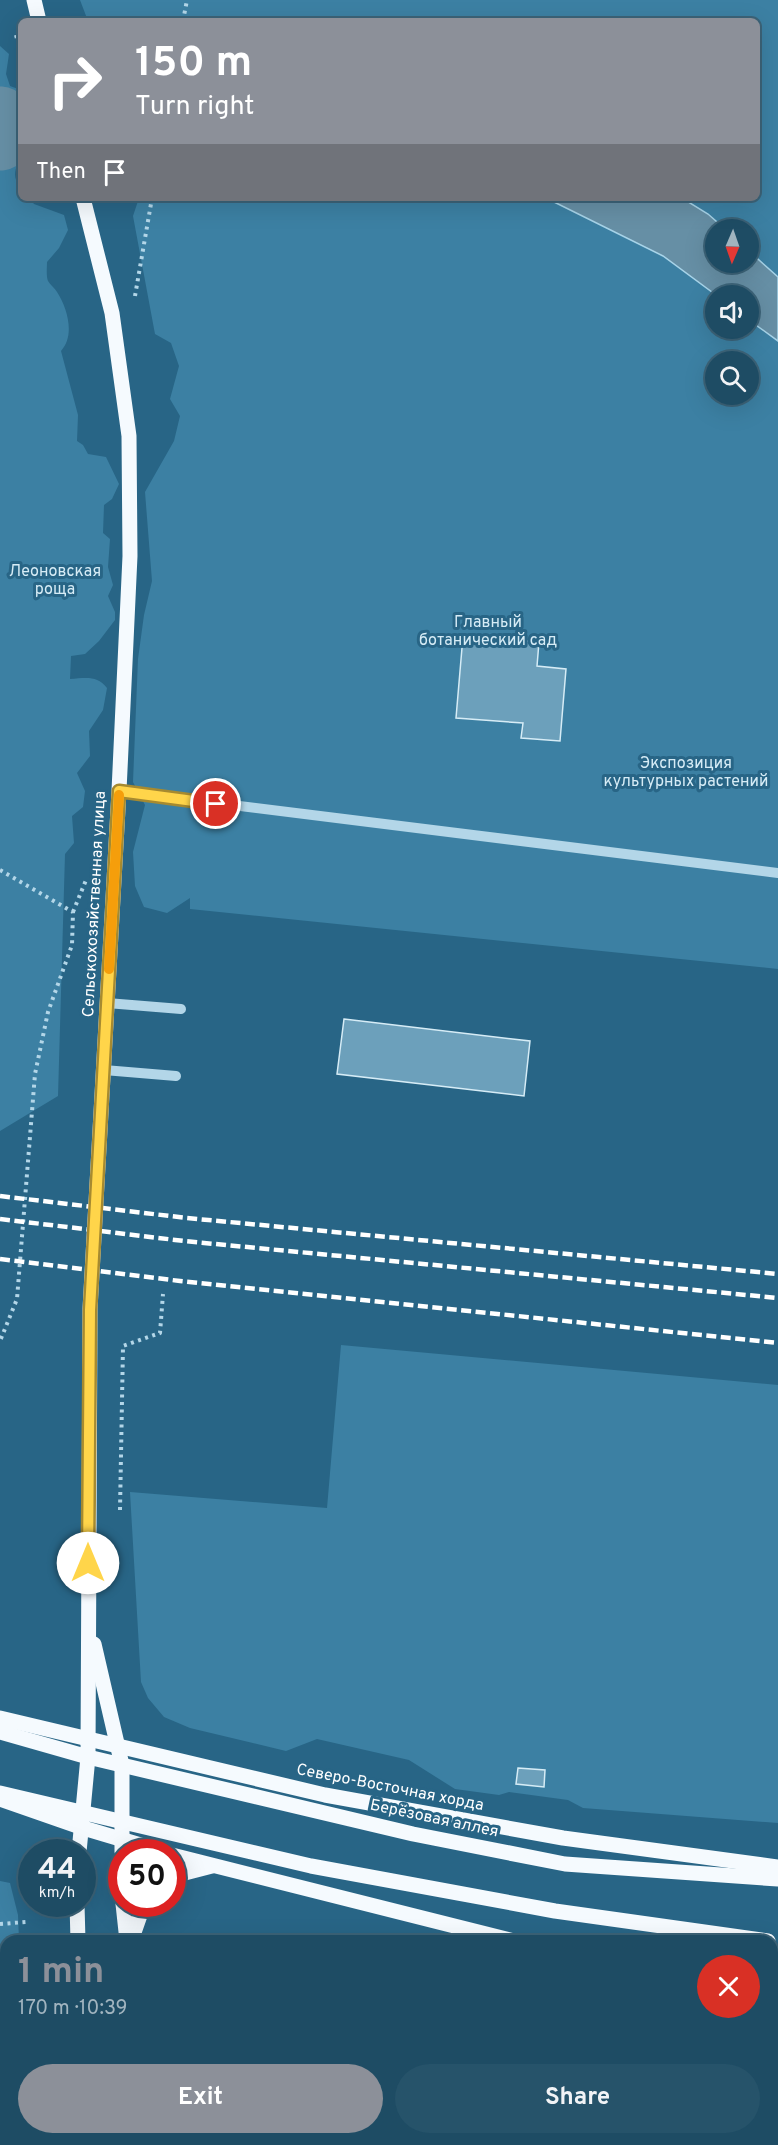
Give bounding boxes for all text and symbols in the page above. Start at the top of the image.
text: 150 m [135,38,252,91]
icon: right [36,42,114,120]
text: Turn right [135,90,254,124]
icon: arrive [98,156,131,189]
text: Then [36,159,86,186]
north arrow [705,219,759,273]
map controls [705,219,759,405]
button: sound [705,285,759,339]
button: search [705,351,759,405]
park label: Леоновская роща [9,562,101,600]
park label: Главный ботанический сад [419,613,557,651]
park label: Экспозиция культурных растений [604,754,768,792]
pin [190,778,241,829]
icon: arrive [199,787,232,820]
street label: Сельскохозяйственная улица [79,790,111,1018]
position arrow [56,1531,120,1595]
street label: Северо-Восточная хорда [294,1760,486,1816]
street label: Берёзовая аллея [368,1796,500,1842]
speed limit sign: 50 [108,1839,186,1917]
text: 44 [38,1852,76,1889]
text: km/h [39,1884,75,1903]
text: 1 min [18,1950,104,1996]
button: close [697,1955,760,2018]
text: 170 m · 10:39 [18,1996,127,2022]
button: Exit [18,2064,383,2133]
button: Share [395,2064,760,2133]

